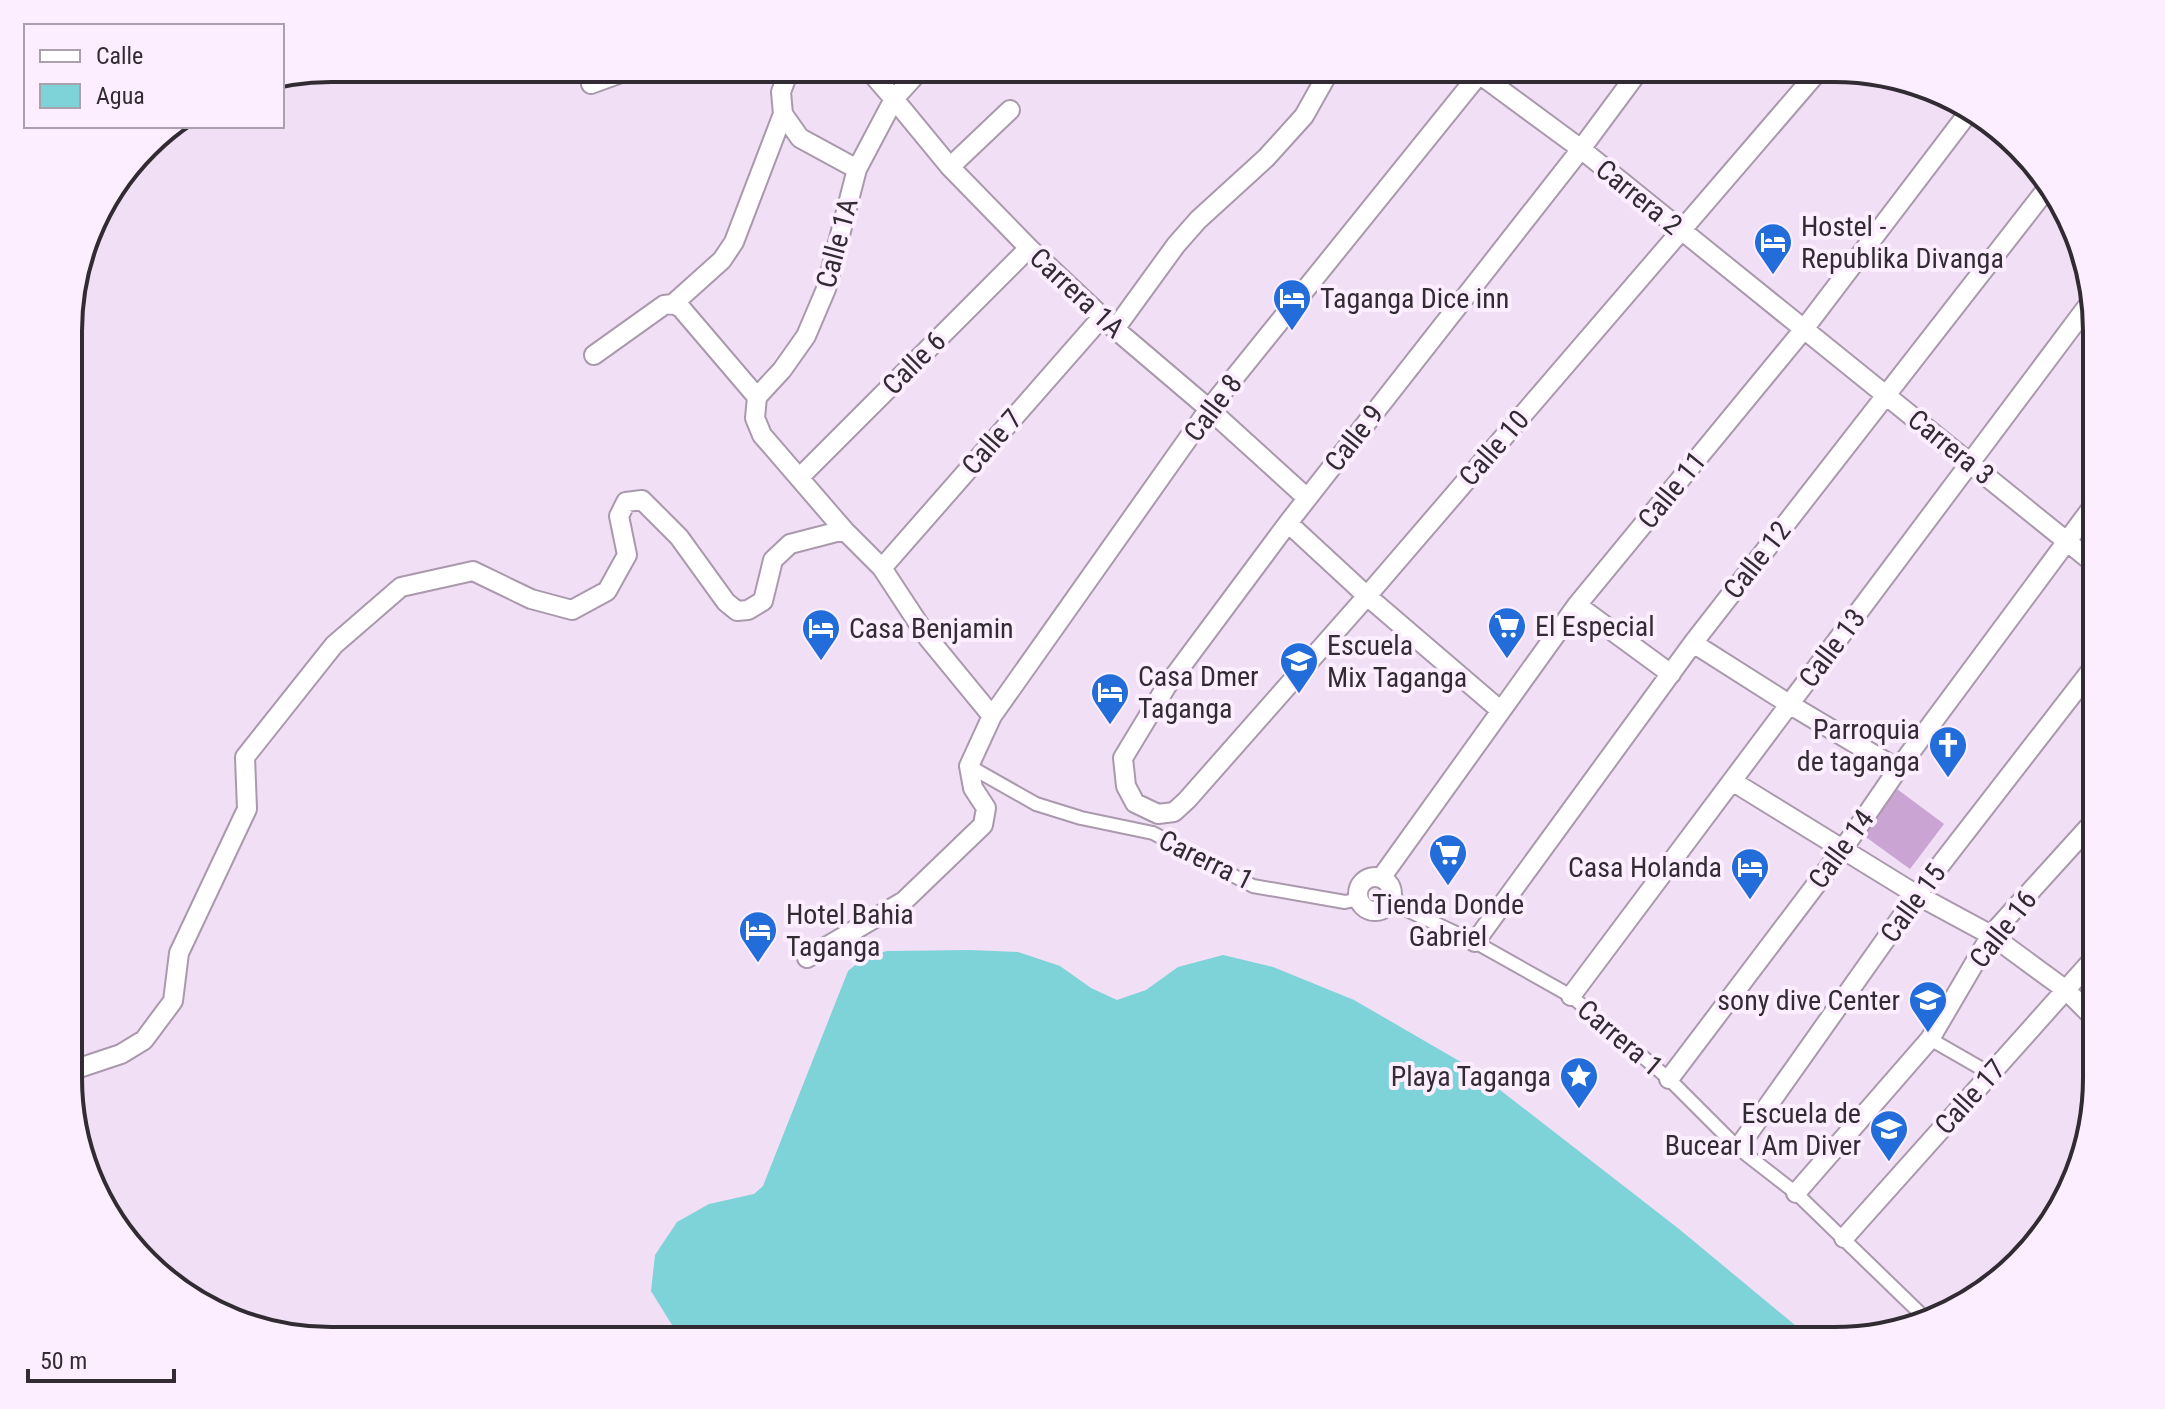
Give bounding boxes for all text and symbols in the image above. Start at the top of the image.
legend [24,24,284,128]
text: Calle [96,42,143,70]
text: Agua [96,82,145,110]
street label: Carrera 2 [1589,152,1689,242]
street label: Calle 1A [809,194,865,292]
place label: Hostel - Republika Divanga [1801,210,2004,275]
hotel icon: Hostel - Republika Divanga [1752,221,1794,276]
street label: Carrera 1A [1023,241,1131,345]
hotel icon: Taganga Dice inn [1271,277,1313,332]
place label: Taganga Dice inn [1320,282,1509,315]
street label: Calle 6 [876,325,952,401]
street label: Calle 8 [1177,368,1249,448]
street label: Calle 9 [1318,398,1390,478]
street label: Carrera 3 [1901,402,2001,492]
street label: Calle 7 [955,403,1029,481]
street label: Calle 10 [1452,403,1536,493]
street label: Calle 11 [1631,445,1713,535]
street label: Calle 12 [1716,515,1798,605]
street label: Calle 13 [1792,602,1872,694]
supermarket icon: El Especial [1486,605,1528,660]
hotel icon: Casa Benjamin [800,607,842,662]
place label: El Especial [1535,610,1655,643]
place label: Casa Benjamin [849,612,1014,645]
place label: Escuela Mix Taganga [1327,629,1467,694]
school or university icon: Escuela Mix Taganga [1278,640,1320,695]
place label: Casa Dmer Taganga [1138,660,1259,725]
hotel icon: Casa Dmer Taganga [1089,671,1131,726]
place label: Parroquia de taganga [1797,713,1920,778]
church icon: Parroquia de taganga [1927,724,1969,779]
street label: Calle 14 [1801,803,1881,895]
street label: Carerra 1 [1153,823,1259,897]
supermarket icon: Tienda Donde Gabriel [1427,832,1469,887]
hotel icon: Casa Holanda [1729,846,1771,901]
place label: Casa Holanda [1568,851,1722,884]
street label: Calle 15 [1873,857,1953,949]
street label: Calle 16 [1962,884,2044,974]
place label: Tienda Donde Gabriel [1372,888,1524,953]
place label: Hotel Bahia Taganga [786,898,914,963]
hotel icon: Hotel Bahia Taganga [737,909,779,964]
school or university icon: sony dive Center [1907,979,1949,1034]
place label: sony dive Center [1717,984,1900,1017]
street label: Carrera 1 [1571,993,1669,1083]
street label: Calle 17 [1928,1053,2012,1141]
place icon: Playa Taganga [1558,1055,1600,1110]
place label: Playa Taganga [1391,1060,1551,1093]
place label: Escuela de Bucear I Am Diver [1665,1097,1861,1162]
school or university icon: Escuela de Bucear I Am Diver [1868,1108,1910,1163]
scale bar [28,1333,174,1383]
text: 50 m [40,1347,87,1375]

